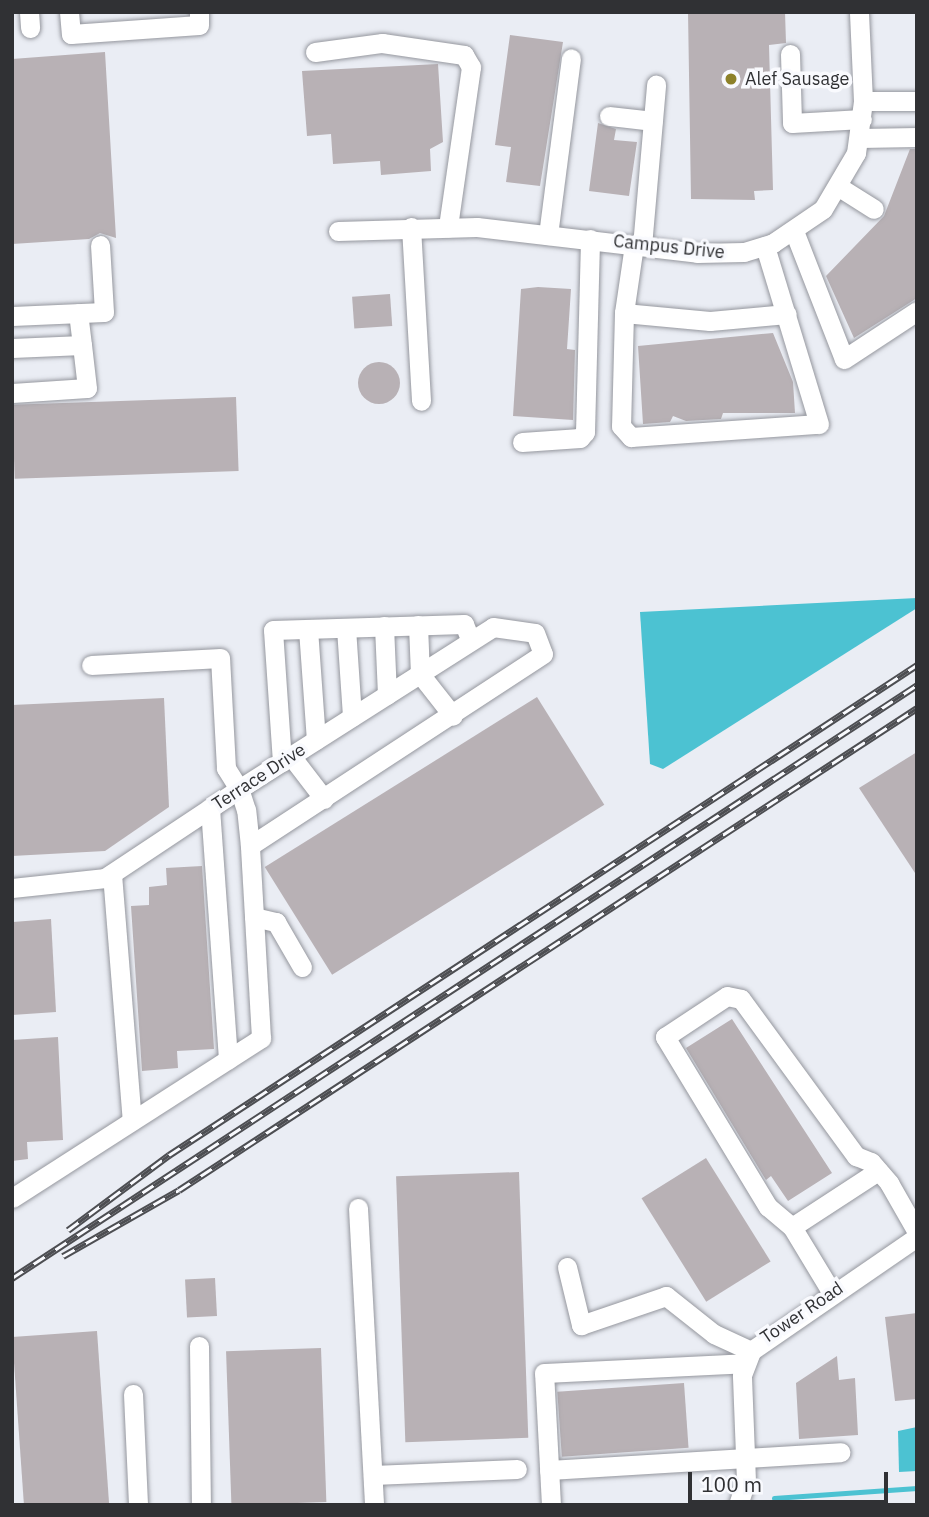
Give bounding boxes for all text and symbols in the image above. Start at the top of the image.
place label: Alef Sausage [745,68,849,90]
marker: Alef Sausage [723,71,739,87]
street label: Campus Drive [612,230,726,264]
street label: Terrace Drive [208,739,310,815]
street label: Tower Road [757,1277,847,1349]
scale bar [691,1458,890,1502]
text: 100 m [701,1470,762,1498]

